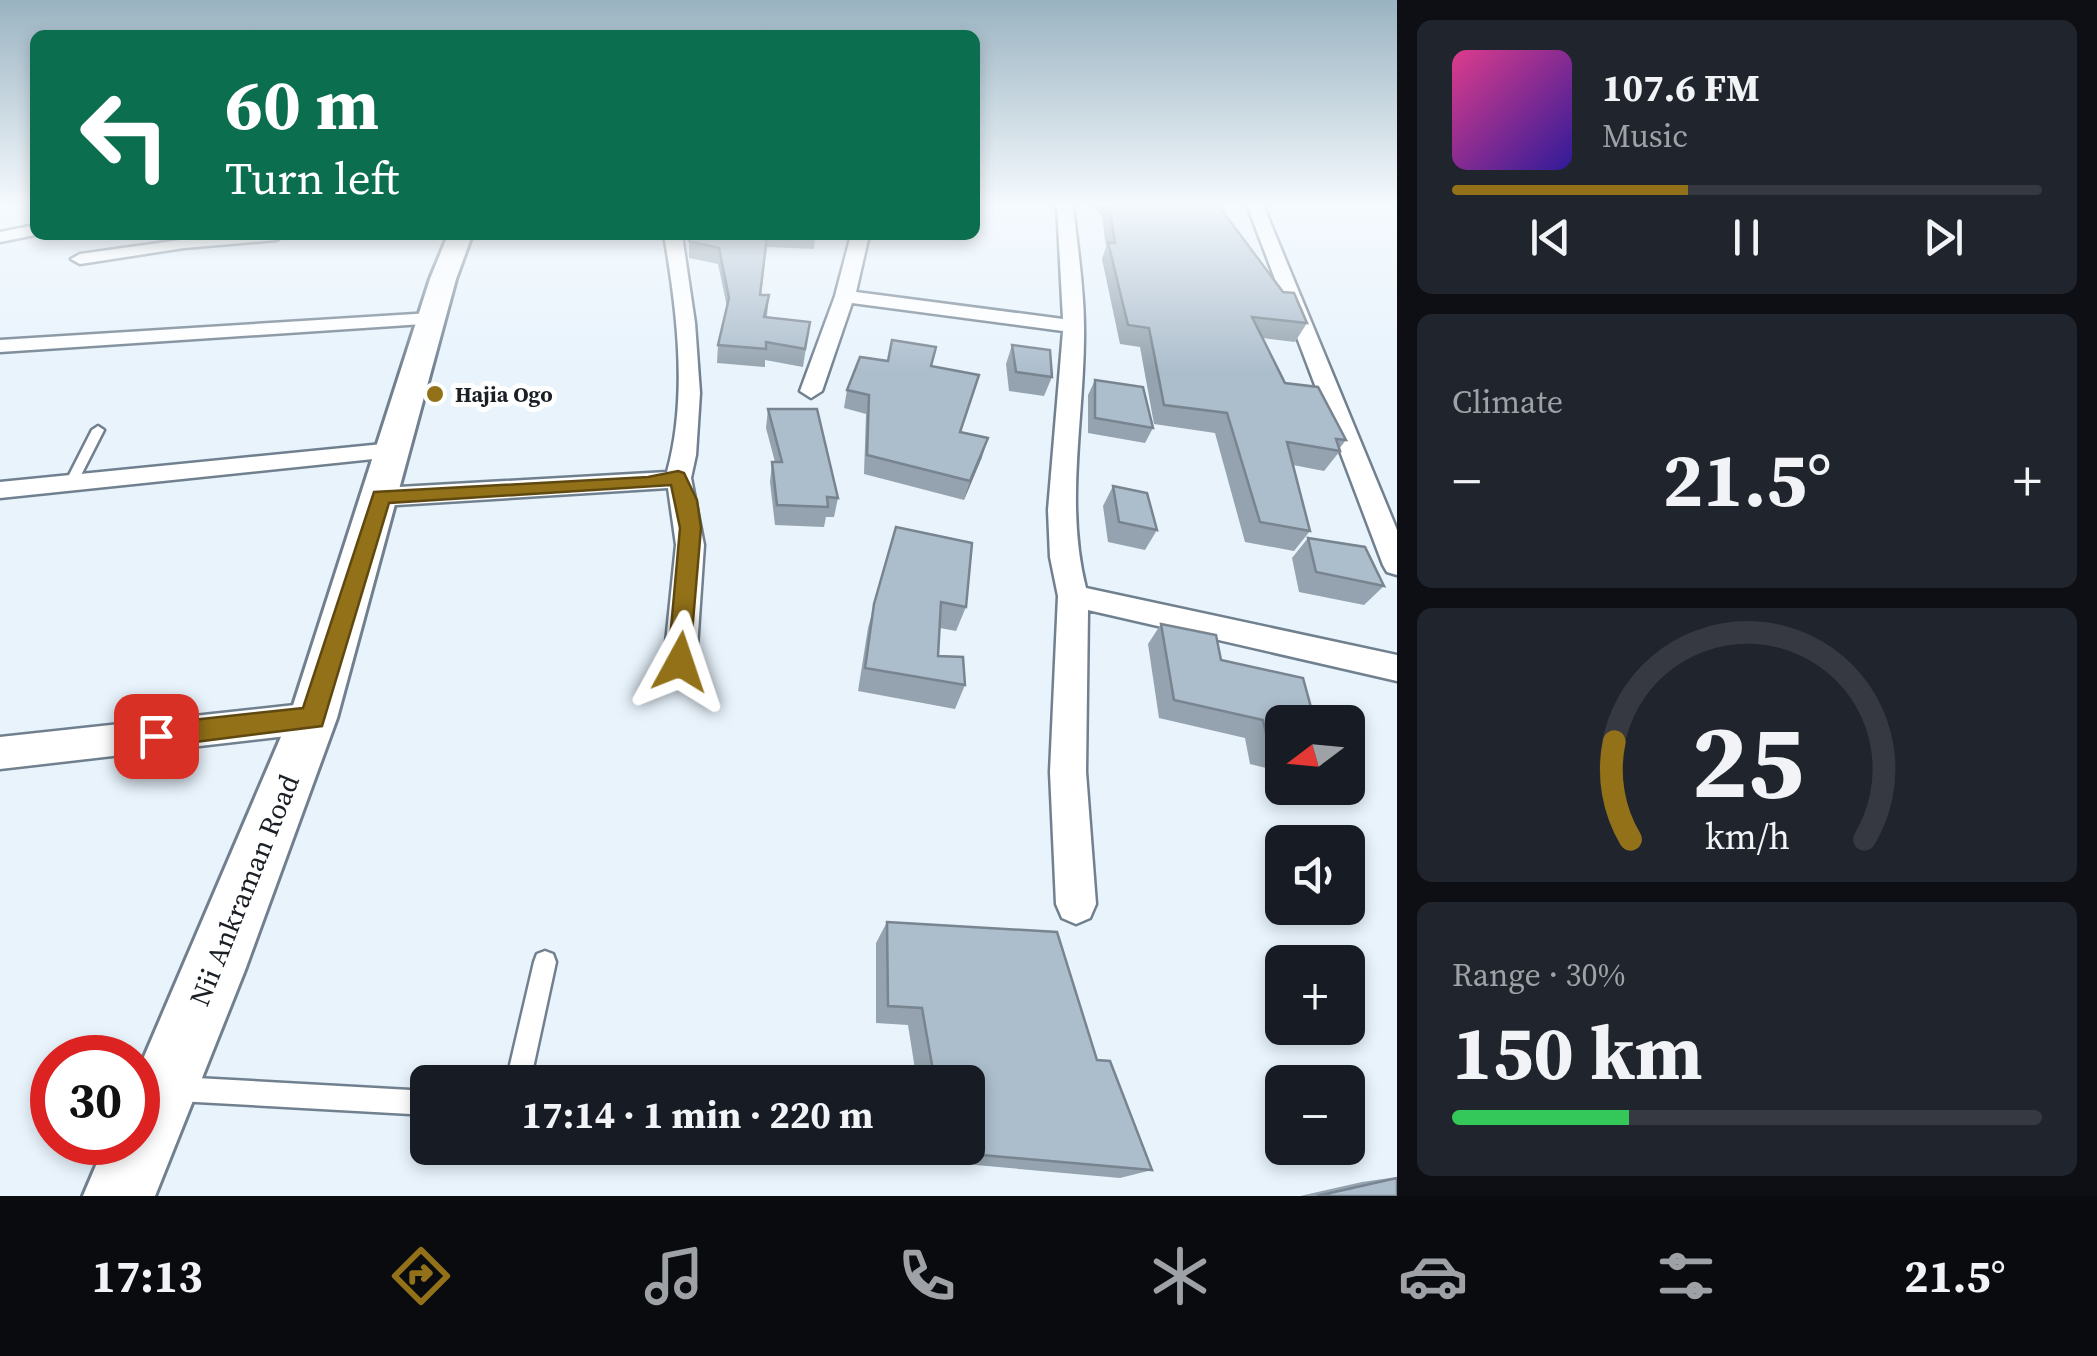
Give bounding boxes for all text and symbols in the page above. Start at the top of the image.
text: 60 m [225,56,379,152]
text: 107.6 FM [1602,62,1760,114]
icon: left [60,70,190,200]
text: Music [1602,114,1688,158]
text: Turn left [225,147,399,209]
icon: previous [1523,210,1578,265]
icon: pause [1719,210,1774,265]
icon: next [1916,210,1971,265]
place label: Hajia Ogo [455,379,553,409]
text: Climate [1452,380,1563,424]
marker: Hajia Ogo [424,383,446,405]
text: 21.5° [1662,428,1832,531]
text: − [1452,443,1481,518]
text: + [2013,443,2042,518]
position arrow [628,610,732,714]
text: 25 [1691,689,1803,832]
pin [114,694,199,779]
north arrow [1265,705,1365,805]
map controls [1265,705,1365,1165]
icon: arrive [129,709,184,764]
street label: Nii Ankraman Road [180,768,308,1011]
text: km/h [1704,812,1790,861]
button: sound [1265,825,1365,925]
button: + [1265,945,1365,1045]
text: Range · 30% [1452,953,1626,997]
text: 150 km [1452,1001,1703,1104]
speed limit sign: 30 [30,1035,160,1165]
button: − [1265,1065,1365,1165]
text: 17:14 · 1 min · 220 m [521,1089,874,1141]
icon: directions [386,1241,456,1311]
icon: music [639,1241,709,1311]
icon: phone [892,1241,962,1311]
icon: climate [1145,1241,1215,1311]
icon: car [1398,1241,1468,1311]
icon: filters [1651,1241,1721,1311]
text: 17:13 [92,1245,203,1307]
text: 21.5° [1904,1245,2005,1307]

